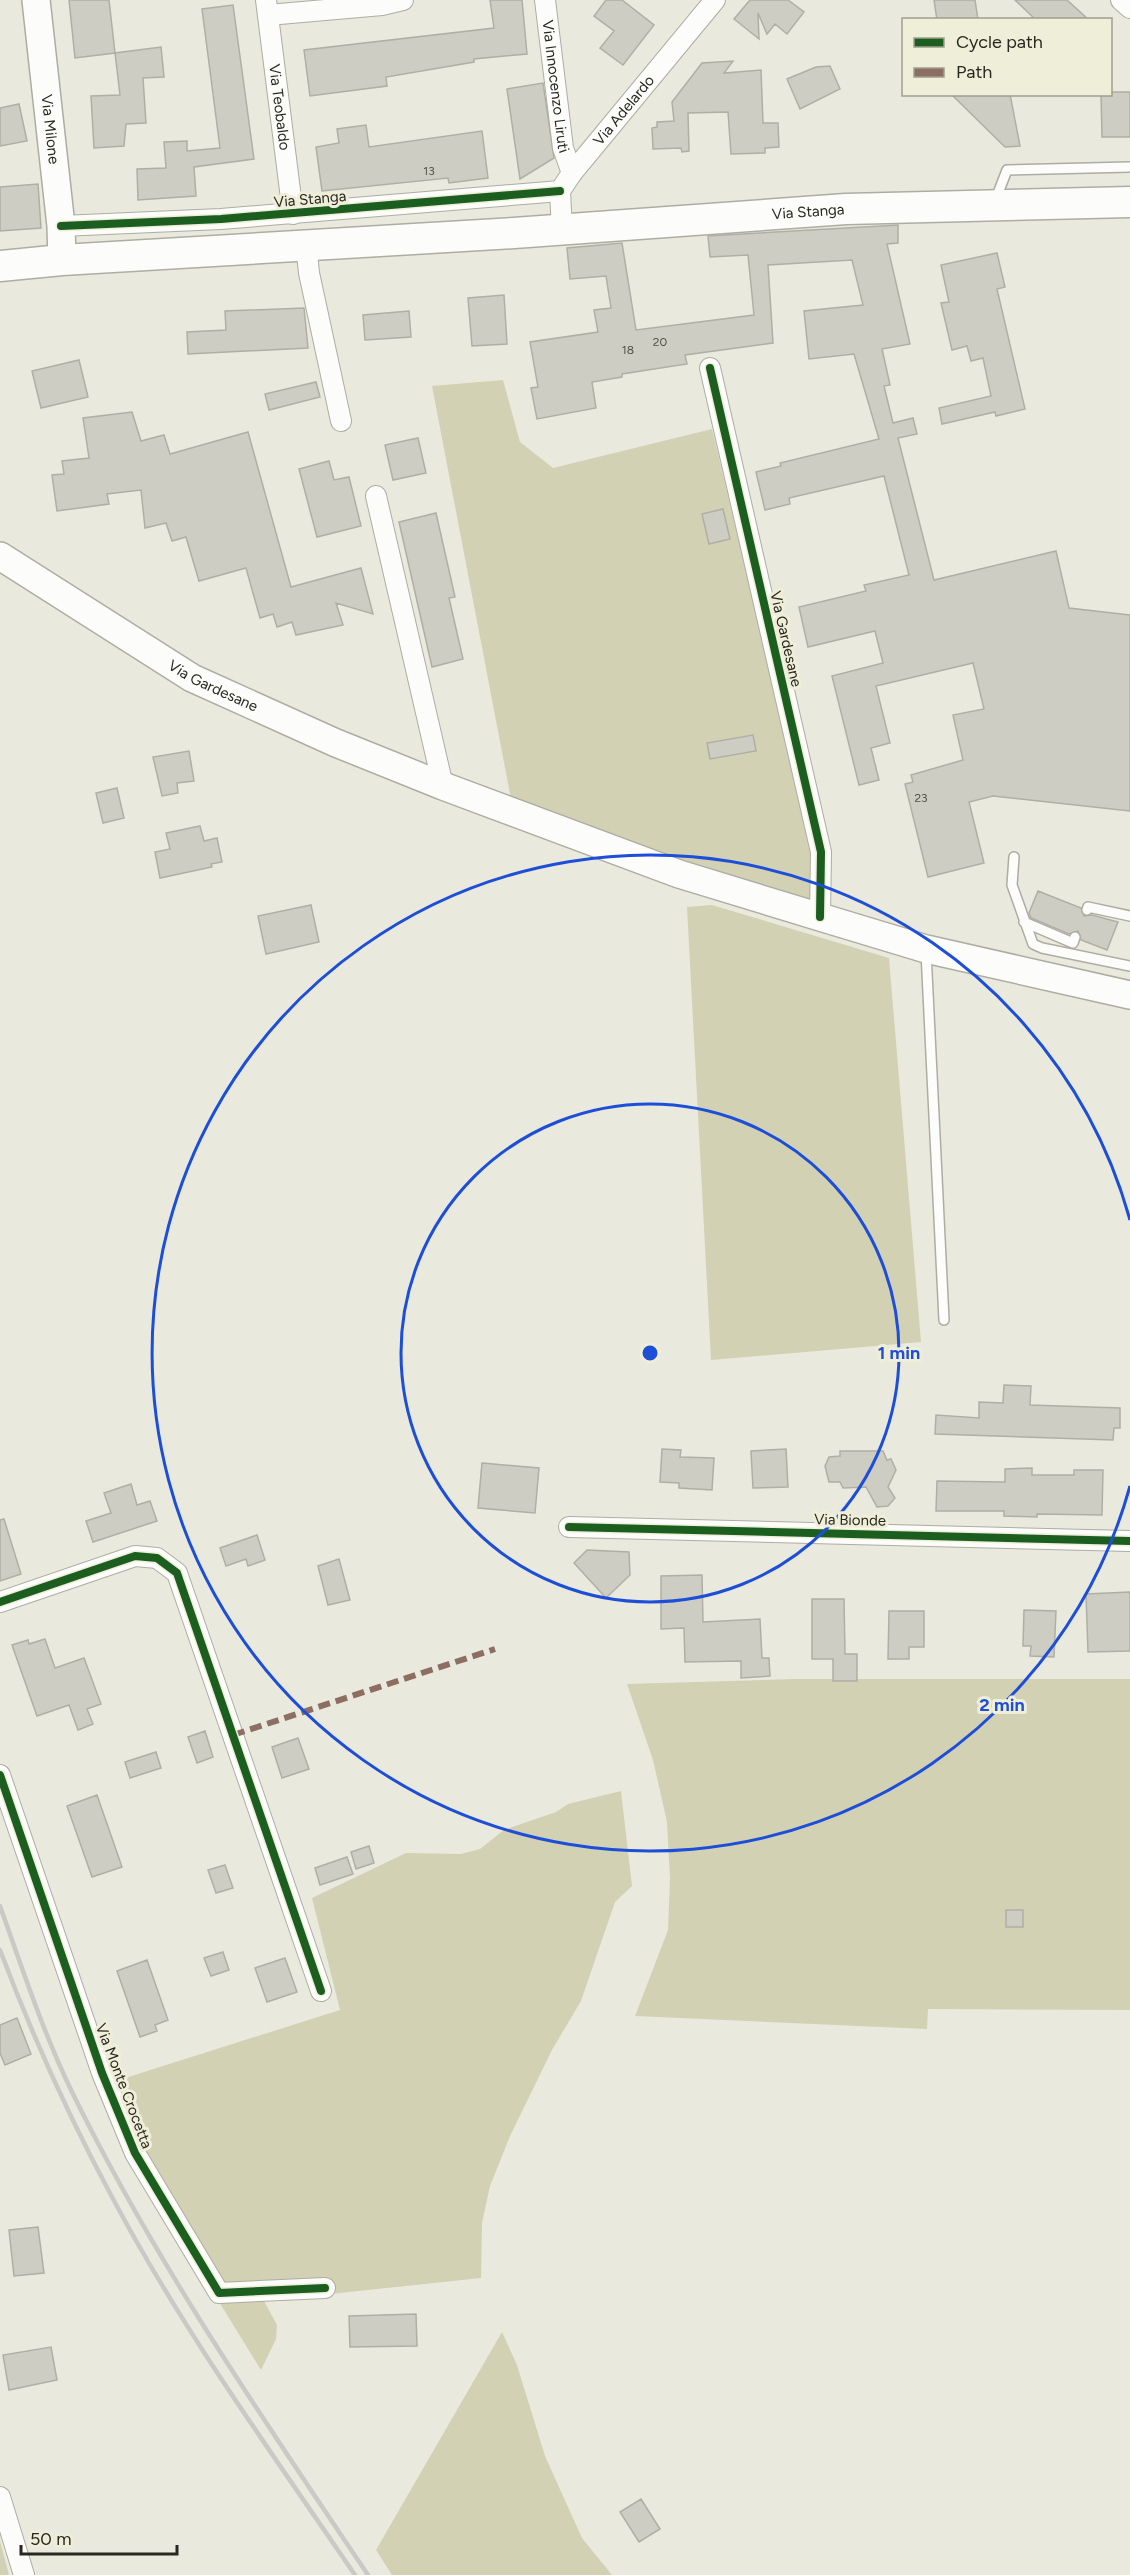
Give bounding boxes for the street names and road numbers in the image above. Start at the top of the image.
street label: Via Innocenzo Liruti [539,19,573,155]
street label: Via Teobaldo [265,63,294,152]
street label: Via Adelardo [590,71,658,149]
street label: Via Milone [37,93,63,165]
street label: Via Stanga [273,187,347,211]
street label: Via Stanga [771,200,845,223]
street label: Via Gardesane [766,589,806,689]
street label: Via Gardesane [165,656,261,716]
street label: Via Bionde [814,1510,886,1530]
street label: Via Monte Crocetta [92,2021,156,2151]

